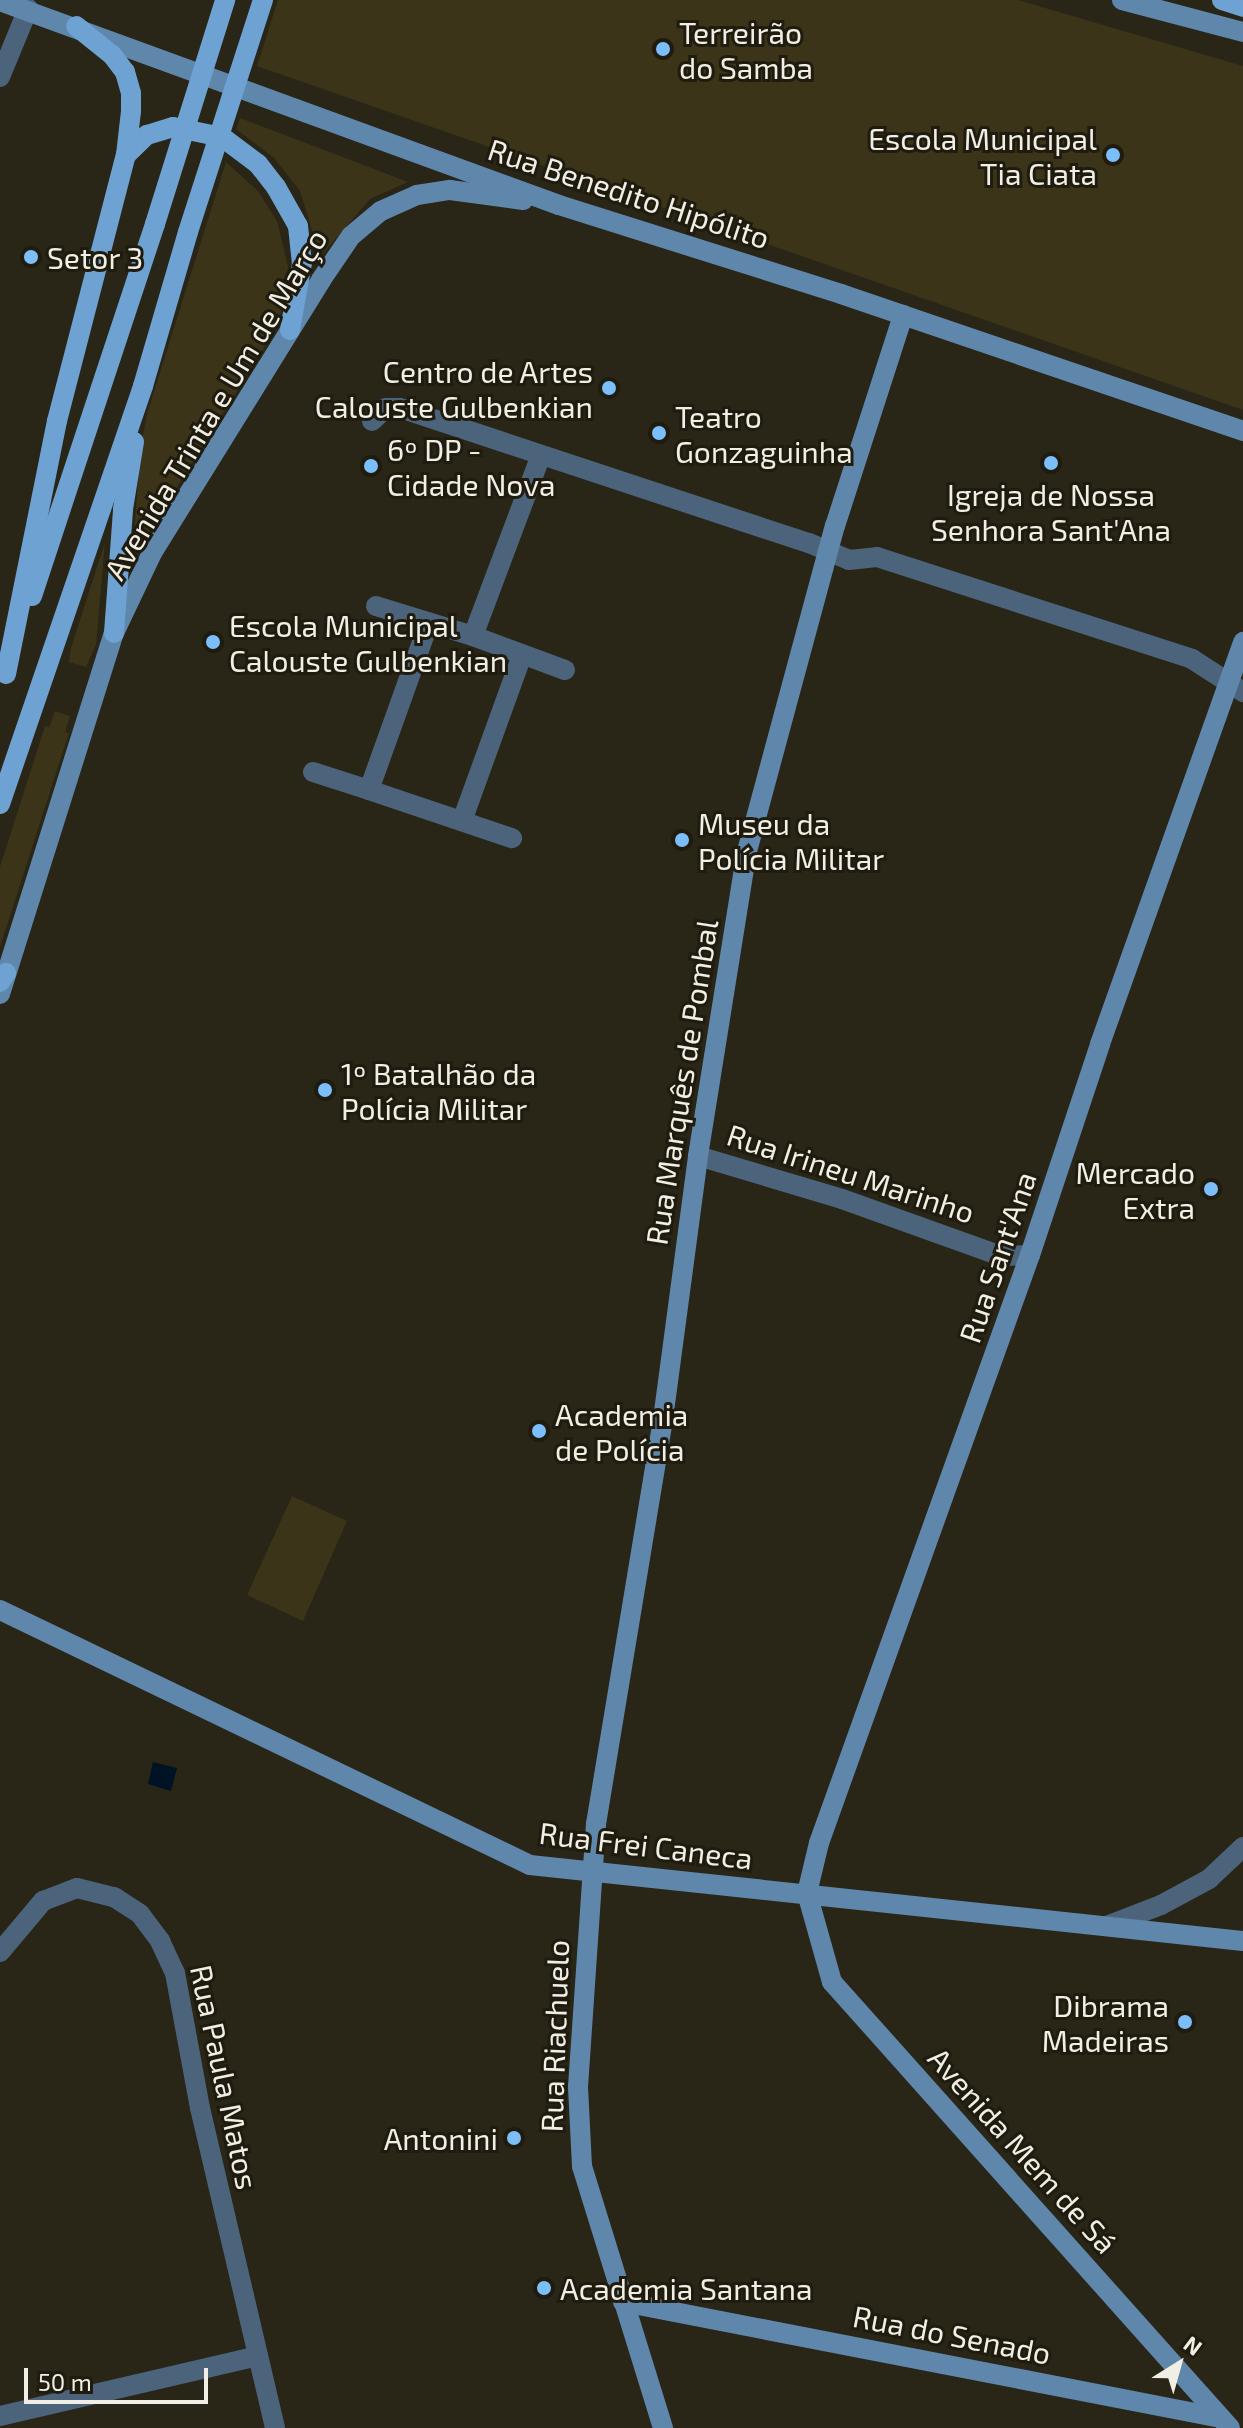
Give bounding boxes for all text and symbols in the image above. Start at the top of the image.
place label: Terreirão do Samba [679,14,813,84]
marker: Terreirão do Samba [654,40,672,58]
place label: Escola Municipal Tia Ciata [868,120,1097,190]
street label: Rua Benedito Hipólito [484,131,774,255]
marker: Escola Municipal Tia Ciata [1104,146,1122,164]
street label: Avenida Trinta e Um de Março [96,222,334,586]
place label: Setor 3 [47,239,144,275]
marker: Setor 3 [22,248,40,266]
place label: Centro de Artes Calouste Gulbenkian [315,353,593,424]
marker: Centro de Artes Calouste Gulbenkian [600,379,618,397]
place label: Teatro Gonzaguinha [675,398,853,468]
marker: Teatro Gonzaguinha [650,424,668,442]
place label: 6º DP - Cidade Nova [387,431,555,502]
marker: Igreja de Nossa Senhora Sant'Ana [1042,454,1060,472]
marker: 6º DP - Cidade Nova [362,457,380,475]
place label: Igreja de Nossa Senhora Sant'Ana [931,476,1171,546]
place label: Escola Municipal Calouste Gulbenkian [229,607,507,678]
marker: Escola Municipal Calouste Gulbenkian [204,633,222,651]
place label: Museu da Polícia Militar [698,805,884,876]
marker: Museu da Polícia Militar [673,831,691,849]
street label: Rua Marquês de Pombal [638,917,724,1247]
place label: 1º Batalhão da Polícia Militar [341,1055,536,1126]
marker: 1º Batalhão da Polícia Militar [316,1081,334,1099]
street label: Rua Irineu Marinho [723,1116,979,1230]
place label: Mercado Extra [1076,1154,1195,1224]
street label: Rua Sant'Ana [951,1167,1043,1347]
marker: Mercado Extra [1202,1180,1220,1198]
place label: Academia de Polícia [555,1396,688,1466]
marker: Academia de Polícia [530,1422,548,1440]
street label: Rua Frei Caneca [537,1814,755,1876]
street label: Rua Riachuelo [533,1939,575,2133]
street label: Rua Paula Matos [184,1961,266,2193]
place label: Dibrama Madeiras [1042,1987,1169,2058]
marker: Dibrama Madeiras [1176,2013,1194,2031]
street label: Avenida Mem de Sá [921,2040,1125,2260]
place label: Antonini [384,2120,498,2156]
marker: Antonini [505,2129,523,2147]
place label: Academia Santana [560,2270,813,2306]
marker: Academia Santana [535,2279,553,2297]
street label: Rua do Senado [850,2297,1054,2371]
north arrow [1139,2324,1219,2404]
text: N [1179,2330,1208,2360]
scale bar [28,2352,212,2402]
text: 50 m [38,2367,92,2396]

